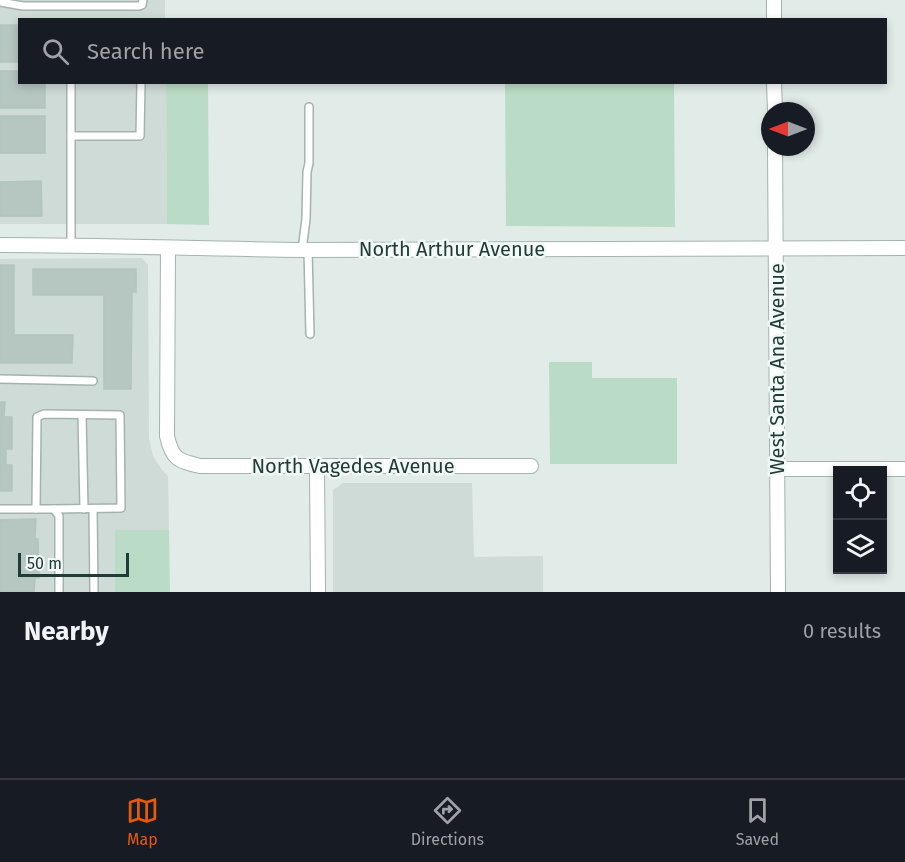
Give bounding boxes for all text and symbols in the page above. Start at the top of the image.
search box [18,18,887,84]
icon: search [39,35,72,68]
text: Search here [87,38,205,65]
north arrow [761,102,815,156]
street label: North Arthur Avenue [359,237,545,261]
street label: West Santa Ana Avenue [765,263,789,475]
street label: North Vagedes Avenue [251,454,455,478]
map controls [833,466,887,574]
button: locate [833,466,887,520]
button: layers [833,520,887,574]
scale bar [18,550,129,578]
text: 50 m [27,554,62,573]
text: Nearby [24,616,109,647]
text: 0 results [803,619,881,643]
tab: Map [126,794,159,849]
tab: Directions [411,794,484,849]
tab: Saved [736,794,779,849]

